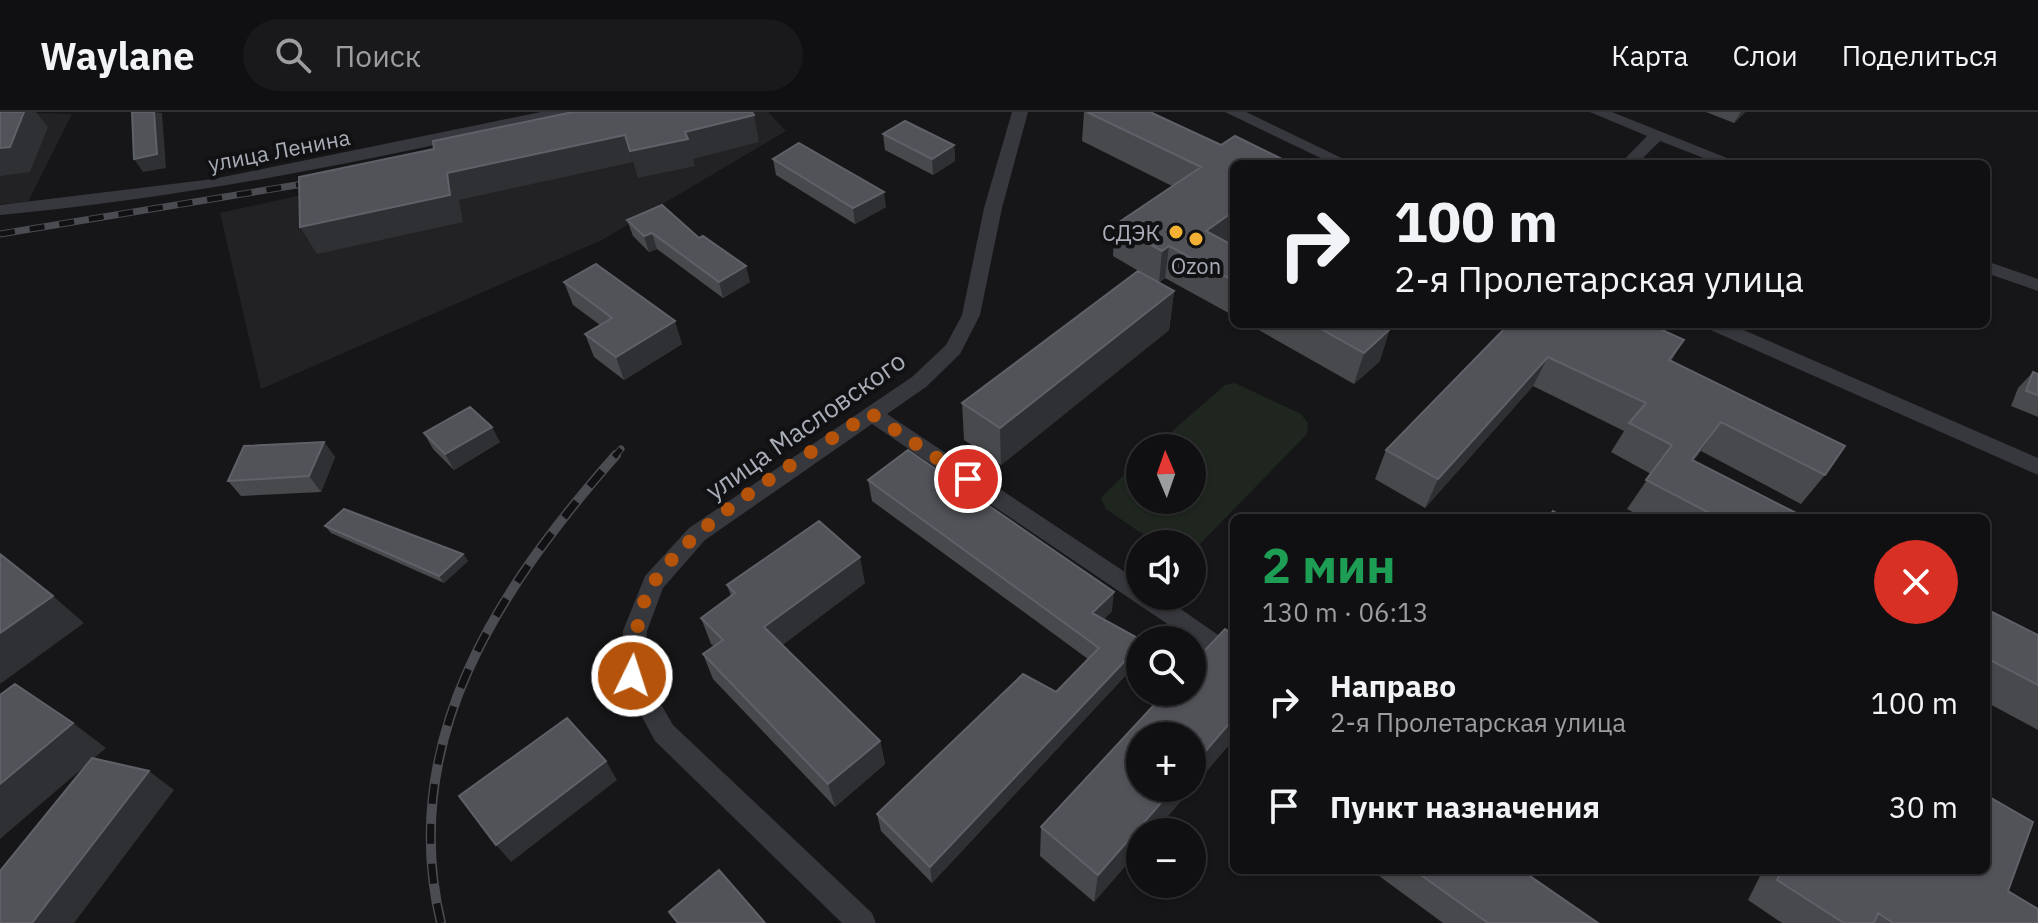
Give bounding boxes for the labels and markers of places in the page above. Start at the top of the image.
place label: СДЭК [1102,218,1160,247]
marker: СДЭК [1167,223,1185,241]
marker: Ozon [1187,230,1205,248]
place label: Ozon [1171,251,1221,280]
pin [934,445,1002,513]

